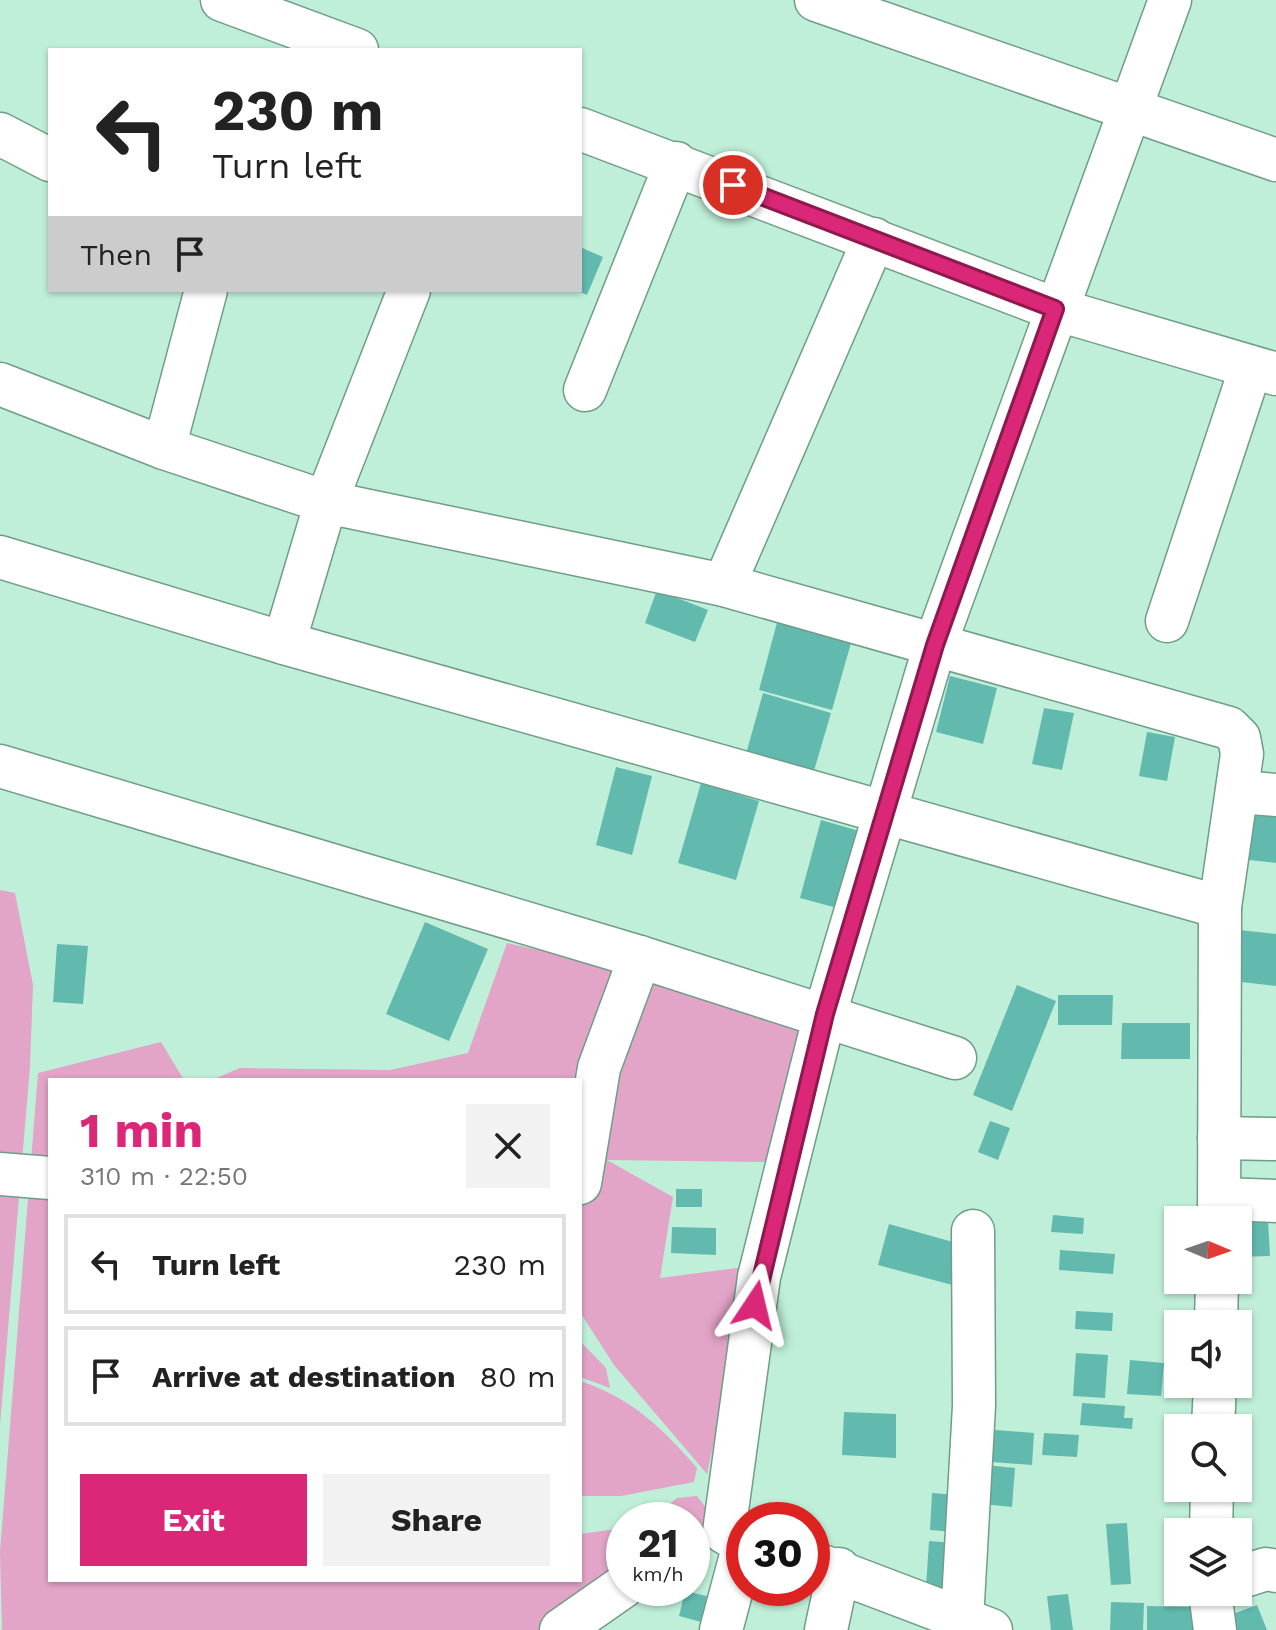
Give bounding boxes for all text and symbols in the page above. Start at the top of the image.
text: 230 m [212,78,383,144]
icon: left [80,80,184,184]
text: Turn left [212,145,362,187]
pin [699,151,767,219]
icon: arrive [711,163,755,207]
icon: arrive [168,232,212,276]
text: Then [80,237,152,272]
text: 1 min [80,1102,203,1159]
button: close [466,1104,550,1188]
text: 310 m · 22:50 [80,1161,248,1191]
north arrow [1164,1206,1252,1294]
map controls [1164,1206,1252,1606]
icon: left [84,1242,128,1286]
text: Turn left [152,1247,280,1282]
text: 230 m [454,1247,546,1282]
position arrow [713,1263,797,1347]
button: sound [1164,1310,1252,1398]
icon: arrive [84,1354,128,1398]
text: Arrive at destination [152,1359,456,1394]
text: 80 m [480,1359,556,1394]
button: search [1164,1414,1252,1502]
button: Exit [80,1474,307,1566]
button: Share [323,1474,550,1566]
speed limit sign: 30 [726,1502,830,1606]
button: layers [1164,1518,1252,1606]
text: 21 [637,1520,679,1567]
text: km/h [632,1562,684,1586]

